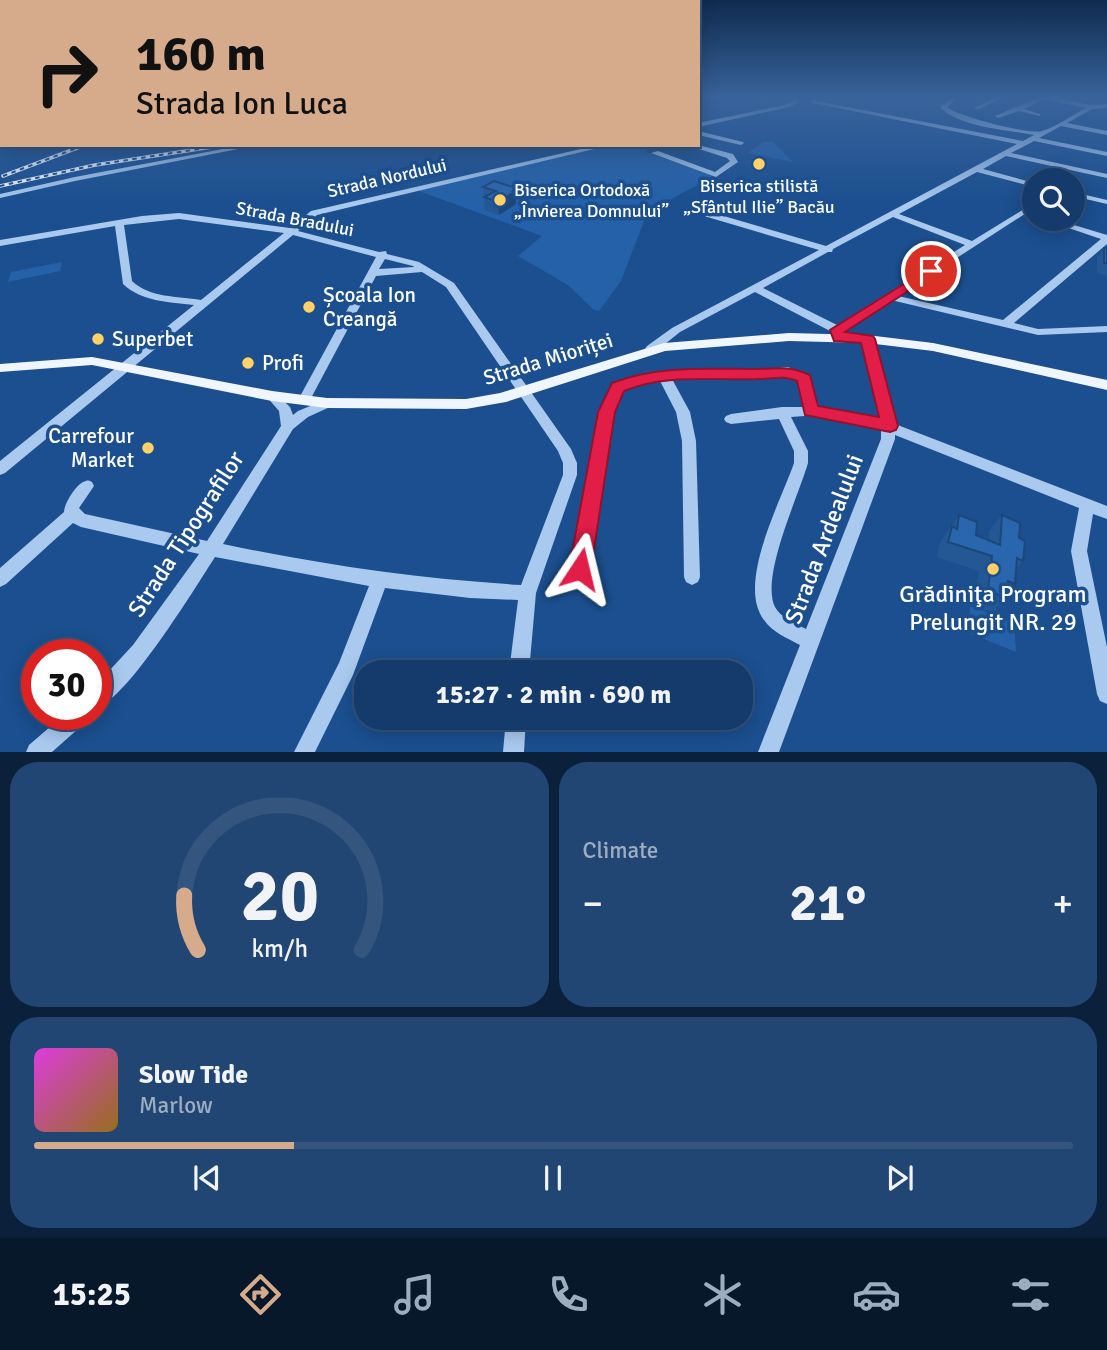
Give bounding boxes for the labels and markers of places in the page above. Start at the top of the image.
marker: Biserica stilistă „Sfântul Ilie” Bacău [751,156,767,172]
place label: Biserica stilistă „Sfântul Ilie” Bacău [683,175,835,218]
place label: Biserica Ortodoxă „Învierea Domnului” [514,179,669,222]
marker: Biserica Ortodoxă „Învierea Domnului” [492,192,508,208]
pin [901,241,961,301]
place label: Școala Ion Creangă [323,282,416,332]
marker: Școala Ion Creangă [301,299,317,315]
place label: Superbet [112,326,193,352]
marker: Superbet [90,331,106,347]
place label: Profi [262,350,304,376]
marker: Profi [240,355,256,371]
place label: Carrefour Market [48,423,134,473]
marker: Carrefour Market [140,440,156,456]
marker: Grădiniţa Program Prelungit NR. 29 [985,561,1001,577]
place label: Grădiniţa Program Prelungit NR. 29 [899,579,1087,637]

